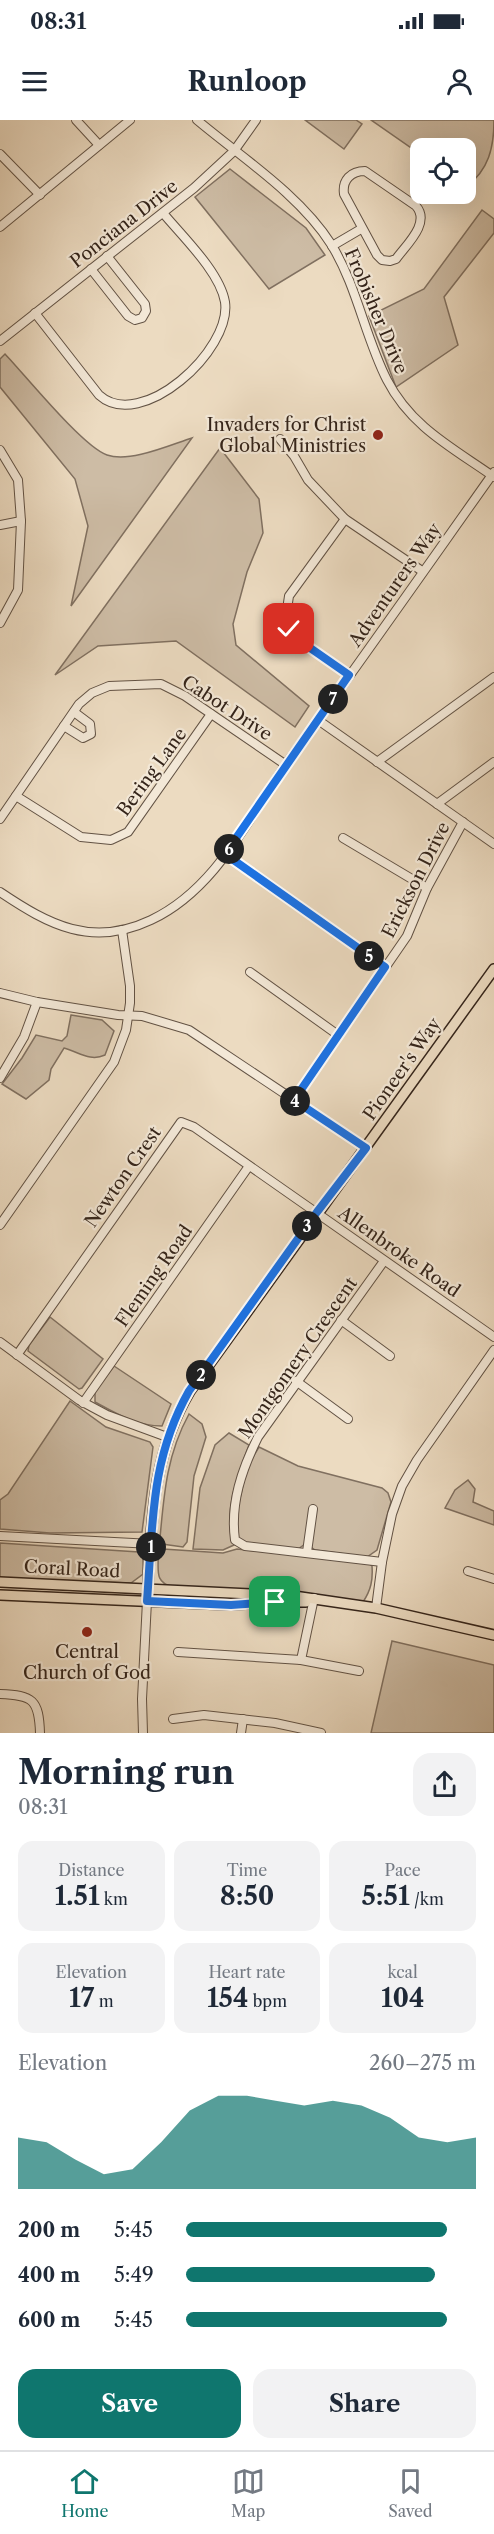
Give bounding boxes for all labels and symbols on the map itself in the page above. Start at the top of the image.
street label: Ponciana Drive [66,175,182,273]
street label: Frobisher Drive [340,245,412,377]
place label: Invaders for Christ Global Ministries [207,414,367,457]
marker: Invaders for Christ Global Ministries [371,428,385,442]
street label: Adventurers Way [344,518,446,652]
pin [263,603,314,654]
street label: Cabot Drive [178,671,276,745]
pin: 7 [318,684,348,714]
street label: Bering Lane [113,724,191,820]
street label: Erickson Drive [377,818,455,942]
pin: 6 [214,834,244,864]
pin: 5 [354,941,384,971]
street label: Pioneer's Way [358,1013,446,1125]
pin: 4 [280,1086,310,1116]
street label: Newton Crest [80,1122,166,1232]
street label: Allenbroke Road [333,1201,464,1302]
pin: 3 [292,1211,322,1241]
street label: Fleming Road [111,1221,197,1331]
street label: Montgomery Crescent [234,1273,362,1443]
pin: 2 [186,1360,216,1390]
pin: 1 [136,1532,166,1562]
street label: Coral Road [23,1555,121,1583]
pin [249,1576,300,1627]
marker: Central Church of God [80,1625,94,1639]
place label: Central Church of God [23,1641,151,1684]

